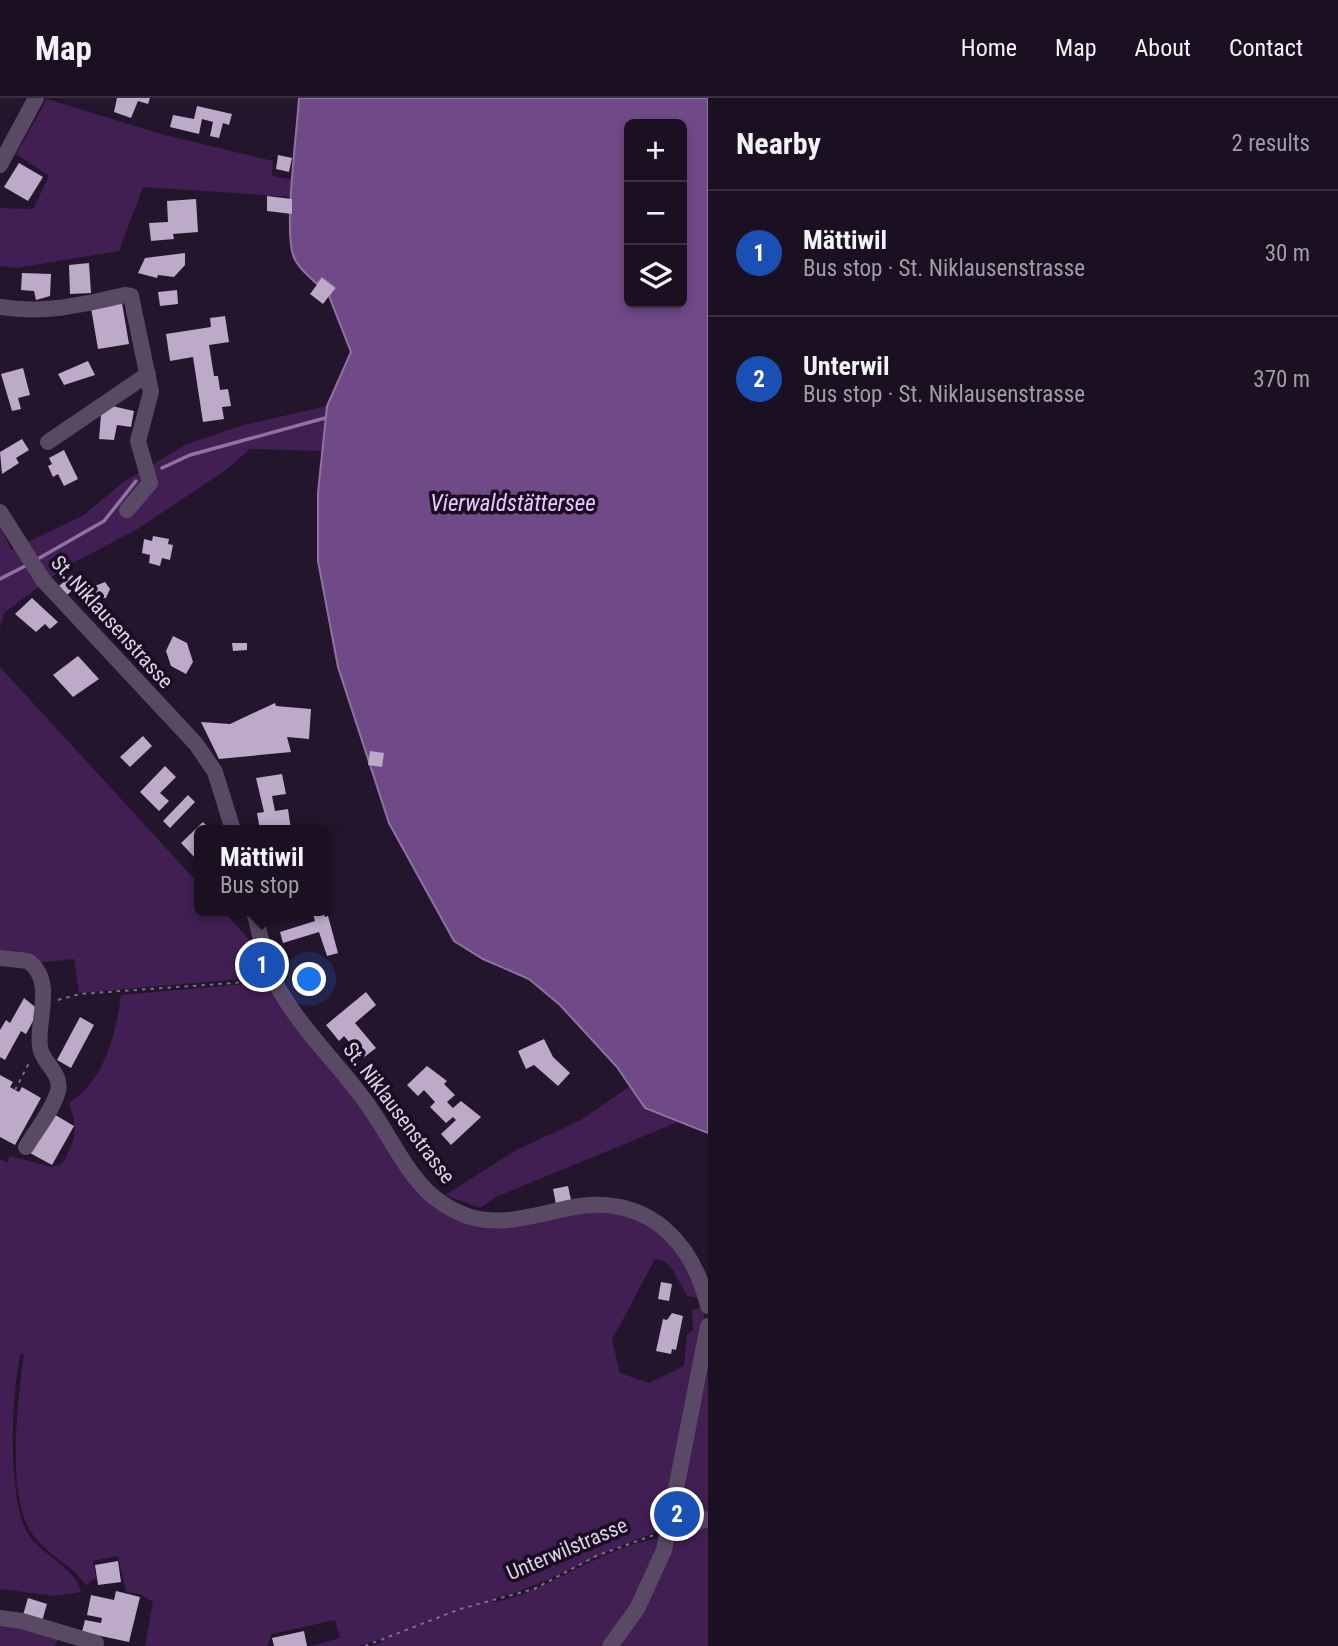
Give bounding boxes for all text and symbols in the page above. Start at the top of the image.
text: Map [35,29,92,68]
text: Home [961,34,1017,62]
text: Map [1055,34,1097,62]
text: About [1135,34,1191,62]
text: Contact [1229,34,1303,62]
map controls [624,119,687,308]
button: + [624,119,687,182]
text: Nearby [736,126,821,161]
text: 2 results [1232,130,1310,157]
button: − [624,182,687,245]
text: Mättiwil [803,225,887,255]
text: 1 [753,240,765,267]
text: 30 m [1265,240,1310,267]
button: layers [624,245,687,308]
text: Bus stop · St. Niklausenstrasse [803,255,1085,282]
text: Unterwil [803,351,889,381]
text: 2 [753,366,765,393]
text: 370 m [1253,366,1310,393]
text: Bus stop · St. Niklausenstrasse [803,381,1085,408]
water label: Vierwaldstättersee [430,490,596,517]
street label: St. Niklausenstrasse [46,551,178,693]
popup [194,825,330,916]
text: Mättiwil [220,842,304,872]
text: Bus stop [220,872,299,899]
pin: 1 [239,939,285,991]
your location [292,962,326,996]
street label: St. Niklausenstrasse [338,1038,460,1188]
pin: 2 [654,1488,700,1540]
street label: Unterwilstrasse [503,1513,631,1585]

